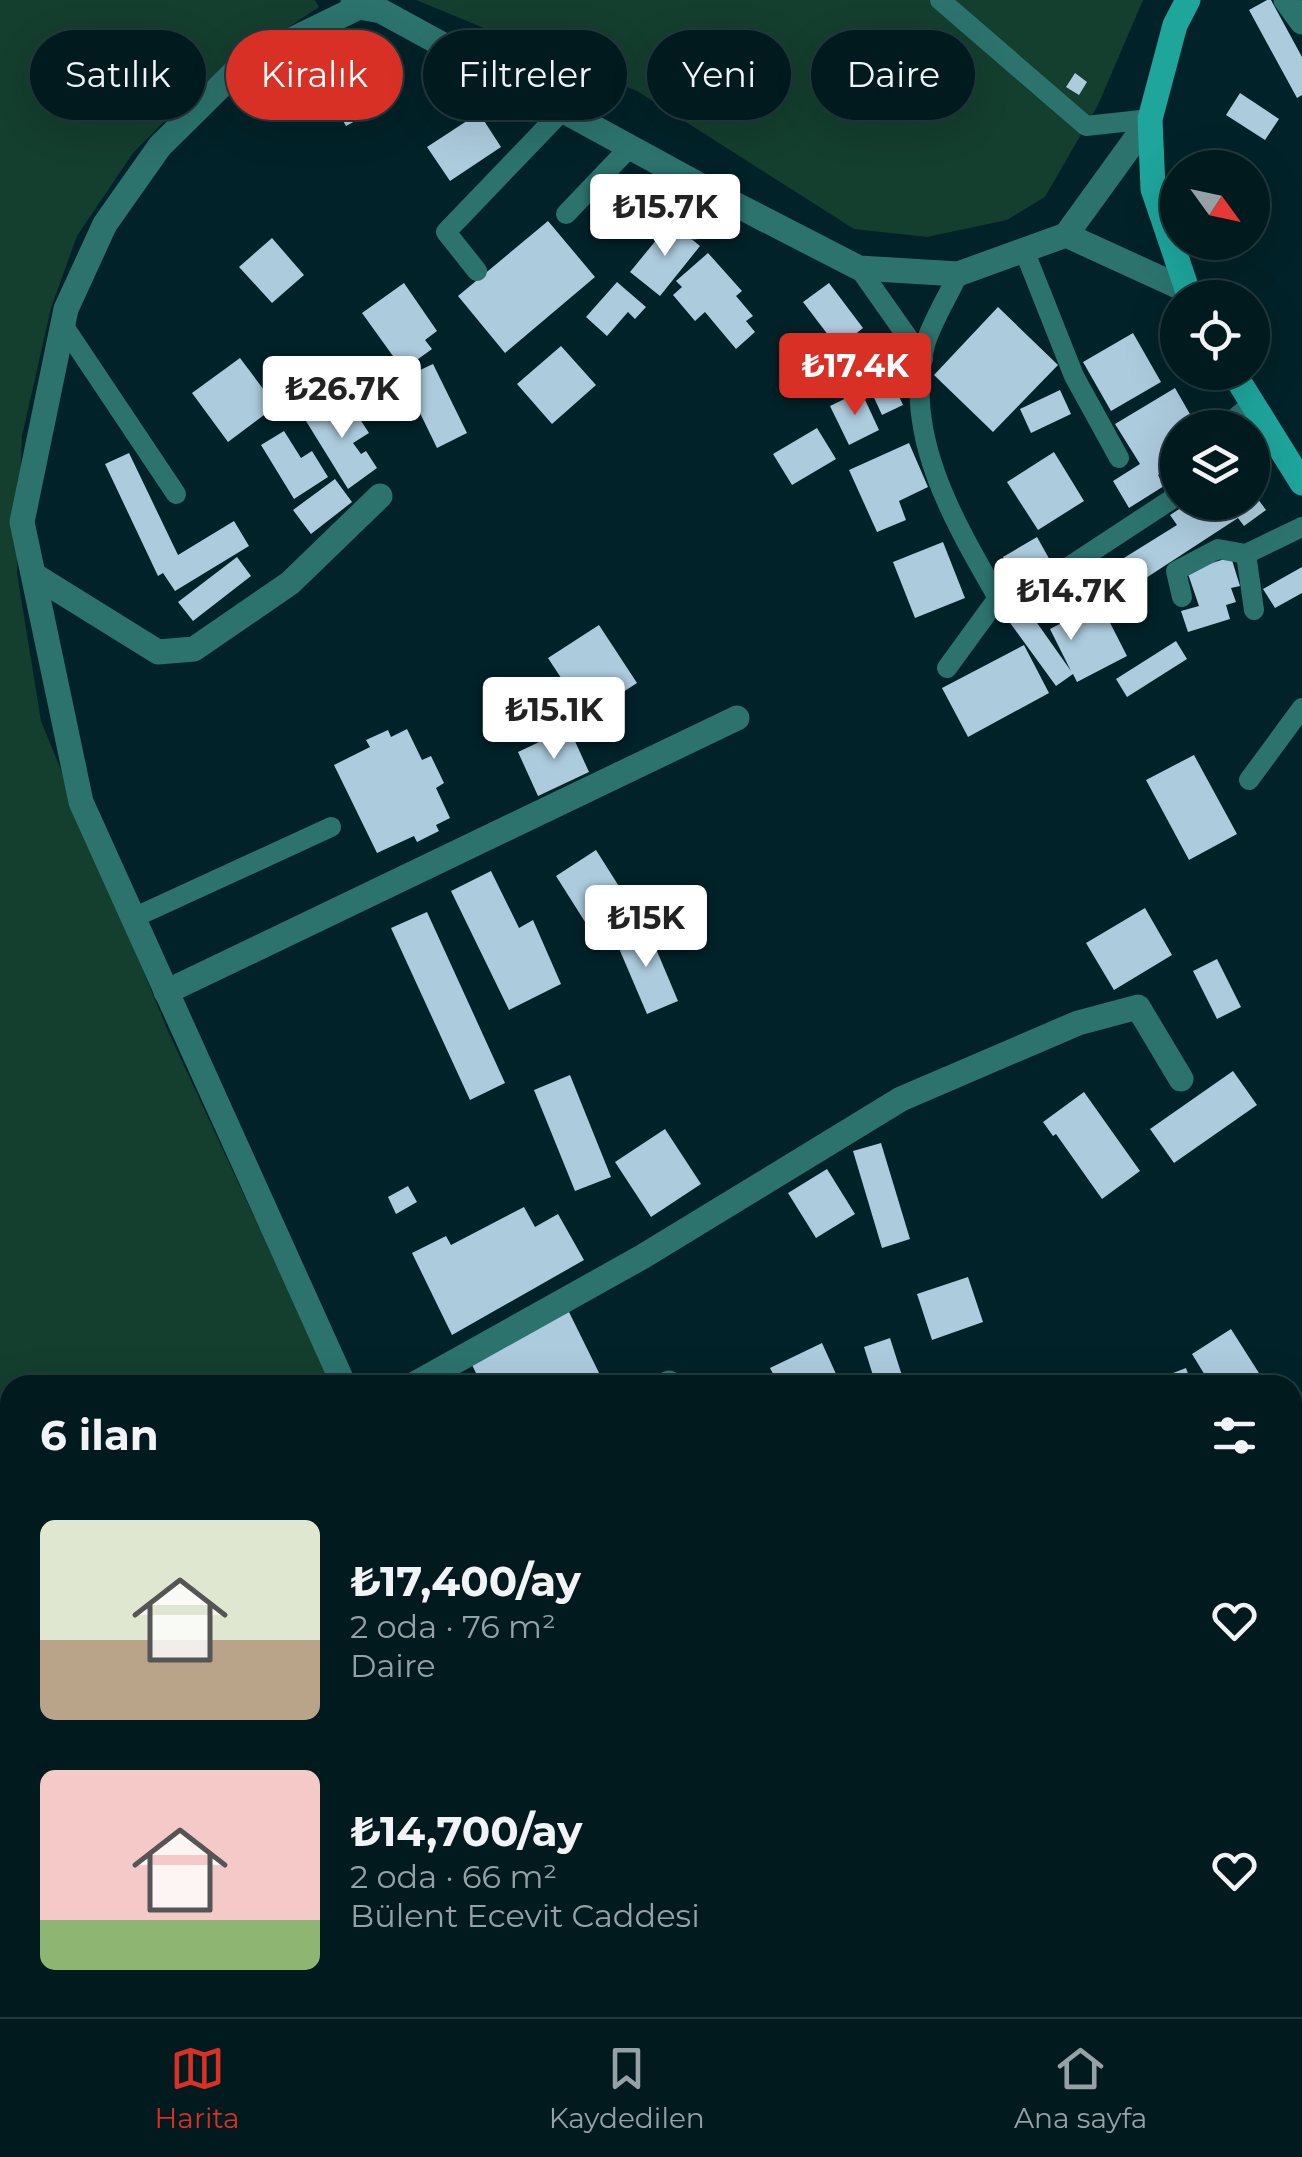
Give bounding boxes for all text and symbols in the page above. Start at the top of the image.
chip: Satılık [30,30,206,120]
chip: Kiralık [226,30,403,120]
chip: Filtreler [423,30,627,120]
chip: Yeni [647,30,791,120]
chip: Daire [811,30,975,120]
north arrow [1160,150,1270,260]
map controls [1160,150,1270,520]
pin: ₺15.7K [584,174,746,259]
text: ₺15.7K [612,187,718,226]
button: locate [1160,280,1270,390]
pin: ₺17.4K [774,333,936,418]
text: ₺17.4K [801,346,909,385]
pin: ₺26.7K [261,356,423,441]
text: ₺26.7K [285,369,399,408]
button: layers [1160,410,1270,520]
pin: ₺14.7K [990,558,1152,643]
text: ₺14.7K [1016,571,1126,610]
pin: ₺15.1K [473,677,635,762]
text: ₺15.1K [505,690,603,729]
pin: ₺15K [587,885,705,970]
text: ₺15K [607,898,685,937]
icon: filters [1207,1408,1262,1463]
text: 6 ilan [40,1409,159,1461]
text: ₺17,400/ay [350,1555,581,1607]
icon: home [120,1560,240,1680]
icon: heart [1207,1593,1262,1648]
text: 2 oda · 76 m² [350,1607,556,1646]
text: Daire [350,1646,436,1685]
text: ₺14,700/ay [350,1805,582,1857]
icon: home [120,1810,240,1930]
icon: heart [1207,1843,1262,1898]
text: 2 oda · 66 m² [350,1857,557,1896]
text: Bülent Ecevit Caddesi [350,1896,700,1935]
tab: Harita [155,2041,240,2135]
tab: Kaydedilen [549,2041,705,2135]
tab: Ana sayfa [1014,2041,1147,2135]

